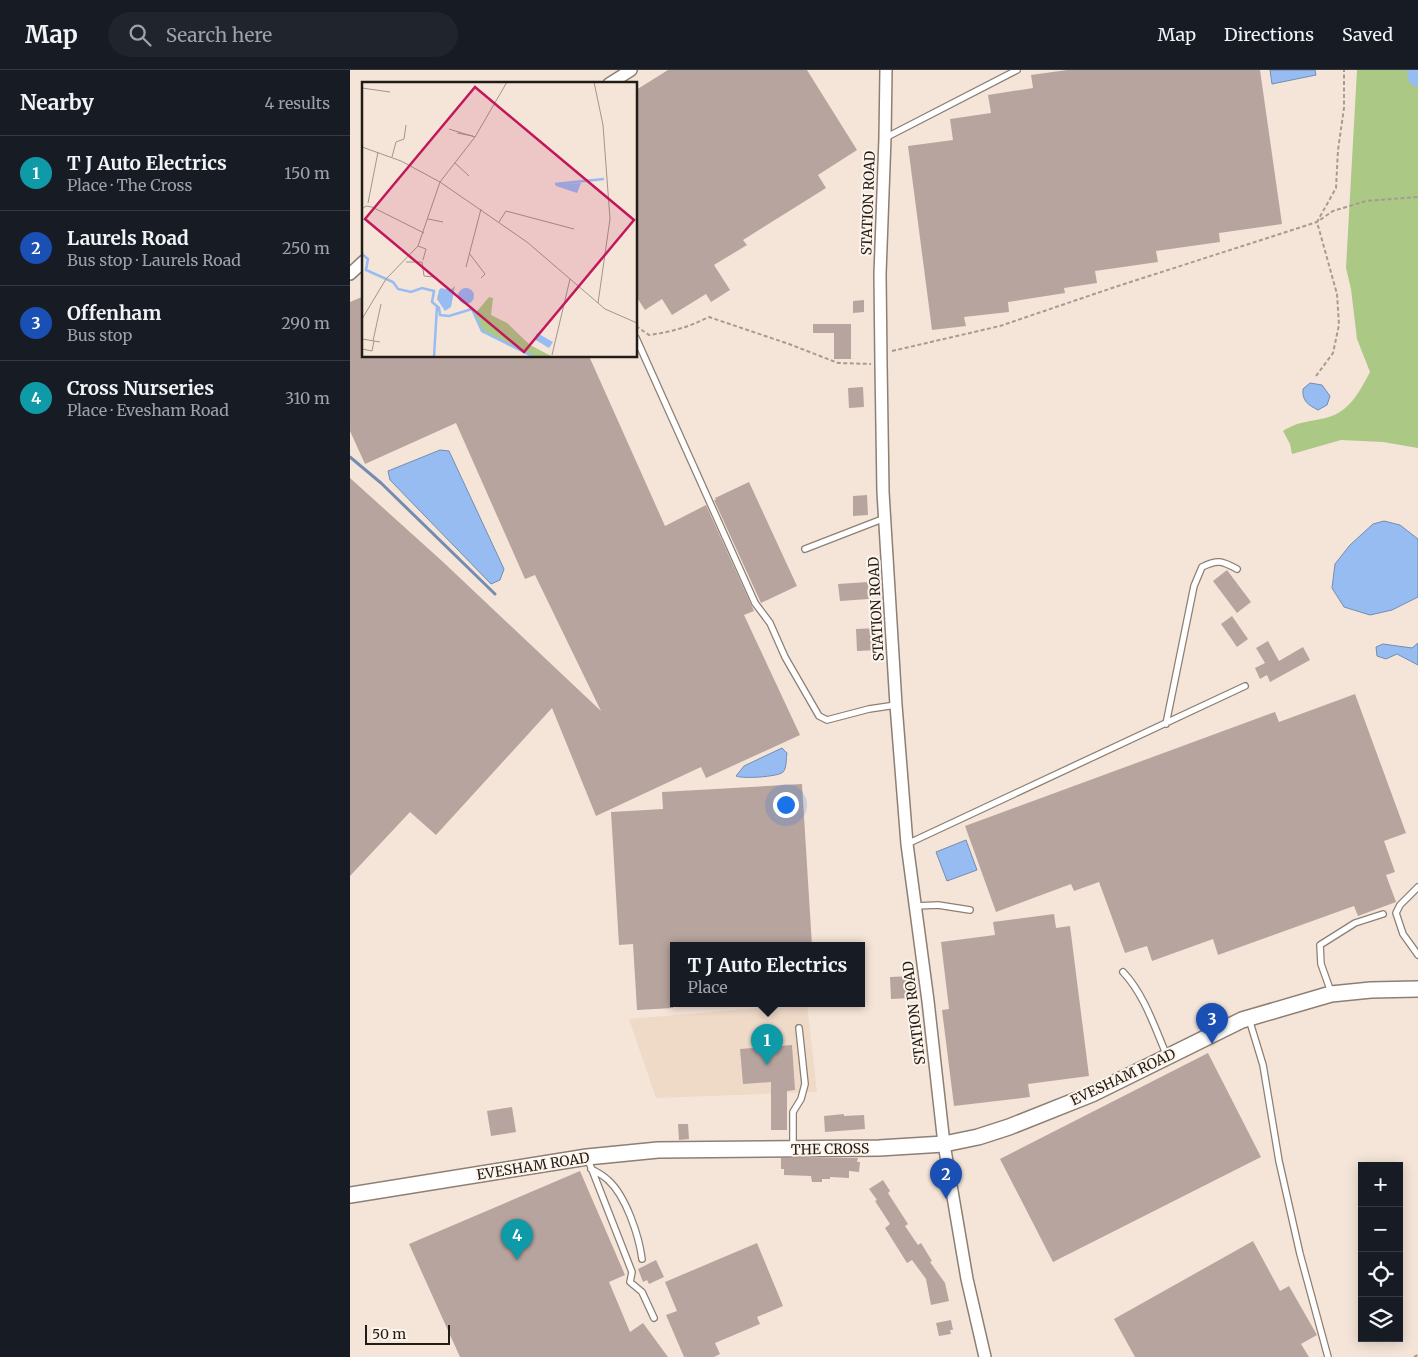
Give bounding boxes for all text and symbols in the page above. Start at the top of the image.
search box [108,12,458,57]
text: Map [25,19,78,50]
icon: search [126,21,154,49]
text: Search here [166,23,272,47]
text: Map [1158,23,1196,46]
text: Directions [1224,23,1314,46]
text: Saved [1342,23,1393,46]
inset map [362,82,638,358]
text: Nearby [20,89,94,116]
text: 4 results [264,93,330,113]
street label: STATION ROAD [857,150,879,256]
text: T J Auto Electrics [67,151,227,175]
text: 1 [32,163,40,183]
text: 150 m [284,163,330,183]
text: Place · The Cross [67,175,192,195]
text: Laurels Road [67,226,189,250]
text: 2 [31,238,41,258]
text: 250 m [282,238,330,258]
text: Bus stop · Laurels Road [67,250,241,270]
text: Offenham [67,301,161,325]
text: 3 [31,313,41,333]
text: 290 m [281,313,330,333]
text: Bus stop [67,325,132,345]
text: Cross Nurseries [67,376,214,400]
text: 4 [31,388,41,408]
text: 310 m [285,388,330,408]
text: Place · Evesham Road [67,400,229,420]
street label: STATION ROAD [864,556,888,662]
your location [773,792,799,818]
popup [670,942,865,1007]
text: T J Auto Electrics [688,953,847,977]
street label: STATION ROAD [899,959,929,1066]
text: Place [688,977,728,997]
pin: 3 [1196,1003,1228,1044]
pin: 1 [751,1024,783,1065]
street label: EVESHAM ROAD [1067,1045,1179,1109]
street label: THE CROSS [791,1139,869,1159]
street label: EVESHAM ROAD [475,1148,591,1184]
pin: 2 [930,1158,962,1199]
map controls [1358,1162,1403,1342]
button: + [1358,1162,1403,1207]
button: − [1358,1207,1403,1252]
pin: 4 [501,1219,533,1260]
button: locate [1358,1252,1403,1297]
button: layers [1358,1297,1403,1342]
scale bar [365,1322,450,1345]
text: 50 m [372,1325,406,1343]

